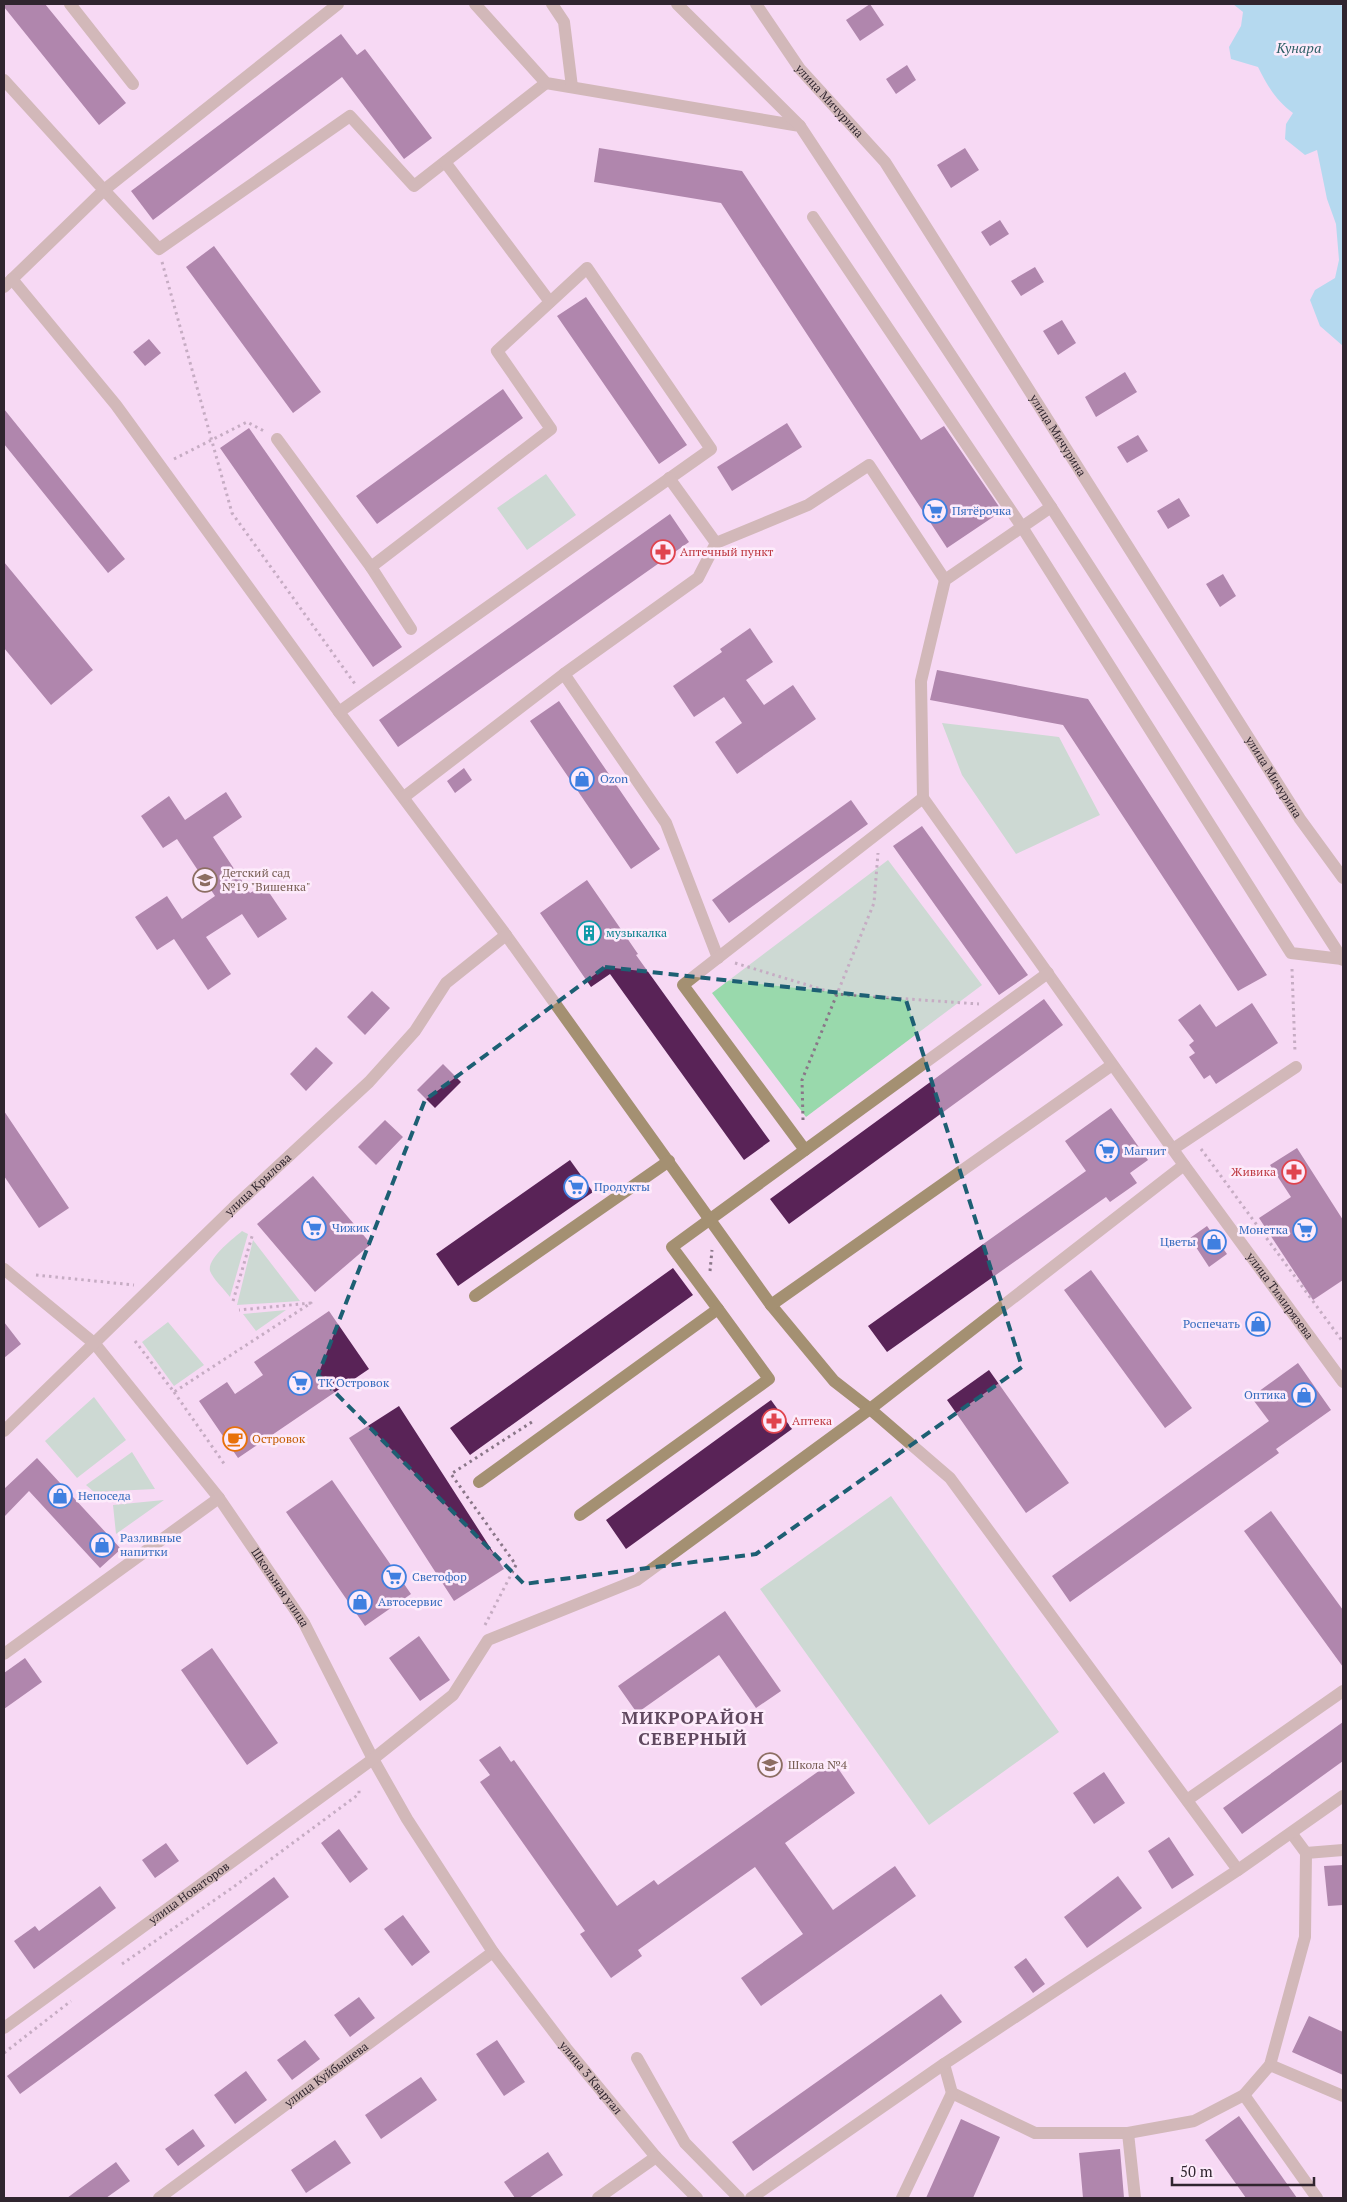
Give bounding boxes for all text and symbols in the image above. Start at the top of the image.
water label: Кунара [1276,38,1321,57]
street label: улица Мичурина [792,61,867,141]
street label: улица Мичурина [1026,391,1090,479]
supermarket icon: Пятёрочка [922,498,948,524]
place label: Пятёрочка [952,503,1011,518]
pharmacy icon: Аптечный пункт [650,539,676,565]
place label: Аптечный пункт [680,544,774,559]
street label: улица Мичурина [1242,732,1305,821]
shop icon: Ozon [569,766,595,792]
place label: Ozon [600,771,628,786]
place label: Детский сад №19 "Вишенка" [222,865,311,894]
school or university icon: Детский сад №19 "Вишенка" [192,867,218,893]
building icon: музыкалка [576,920,602,946]
place label: музыкалка [606,925,667,940]
supermarket icon: Магнит [1094,1138,1120,1164]
place label: Магнит [1124,1143,1166,1158]
street label: улица Крылова [221,1150,294,1219]
pharmacy icon: Живика [1281,1159,1307,1185]
place label: Живика [1231,1164,1276,1179]
supermarket icon: Продукты [563,1174,589,1200]
place label: Продукты [594,1179,650,1194]
supermarket icon: Чижик [301,1215,327,1241]
supermarket icon: Монетка [1292,1217,1318,1243]
place label: Чижик [332,1220,370,1235]
place label: Монетка [1239,1222,1288,1237]
shop icon: Цветы [1201,1229,1227,1255]
place label: Цветы [1160,1234,1196,1249]
street label: улица Тимирязева [1243,1248,1317,1342]
shop icon: Роспечать [1245,1311,1271,1337]
place label: Роспечать [1183,1316,1240,1331]
supermarket icon: ТК Островок [287,1370,313,1396]
place label: ТК Островок [318,1375,390,1390]
shop icon: Оптика [1291,1382,1317,1408]
place label: Оптика [1244,1387,1286,1402]
pharmacy icon: Аптека [761,1408,787,1434]
place label: Аптека [792,1413,832,1428]
cafe icon: Островок [222,1426,248,1452]
place label: Островок [252,1431,306,1446]
shop icon: Непоседа [47,1483,73,1509]
place label: Непоседа [78,1488,131,1503]
place label: Разливные напитки [120,1530,181,1559]
shop icon: Разливные напитки [89,1532,115,1558]
street label: Школьная улица [248,1545,313,1629]
supermarket icon: Светофор [381,1564,407,1590]
place label: Светофор [412,1569,467,1584]
shop icon: Автосервис [347,1589,373,1615]
place label: Автосервис [378,1594,443,1609]
district label: МИКРОРАЙОН СЕВЕРНЫЙ [621,1705,765,1750]
school or university icon: Школа №4 [757,1752,783,1778]
place label: Школа №4 [788,1757,848,1772]
street label: улица Новаторов [145,1858,232,1928]
street label: улица 3 Квартал [556,2037,626,2118]
street label: улица Куйбышева [281,2038,371,2111]
scale bar [1172,2154,1314,2186]
text: 50 m [1180,2161,1213,2181]

